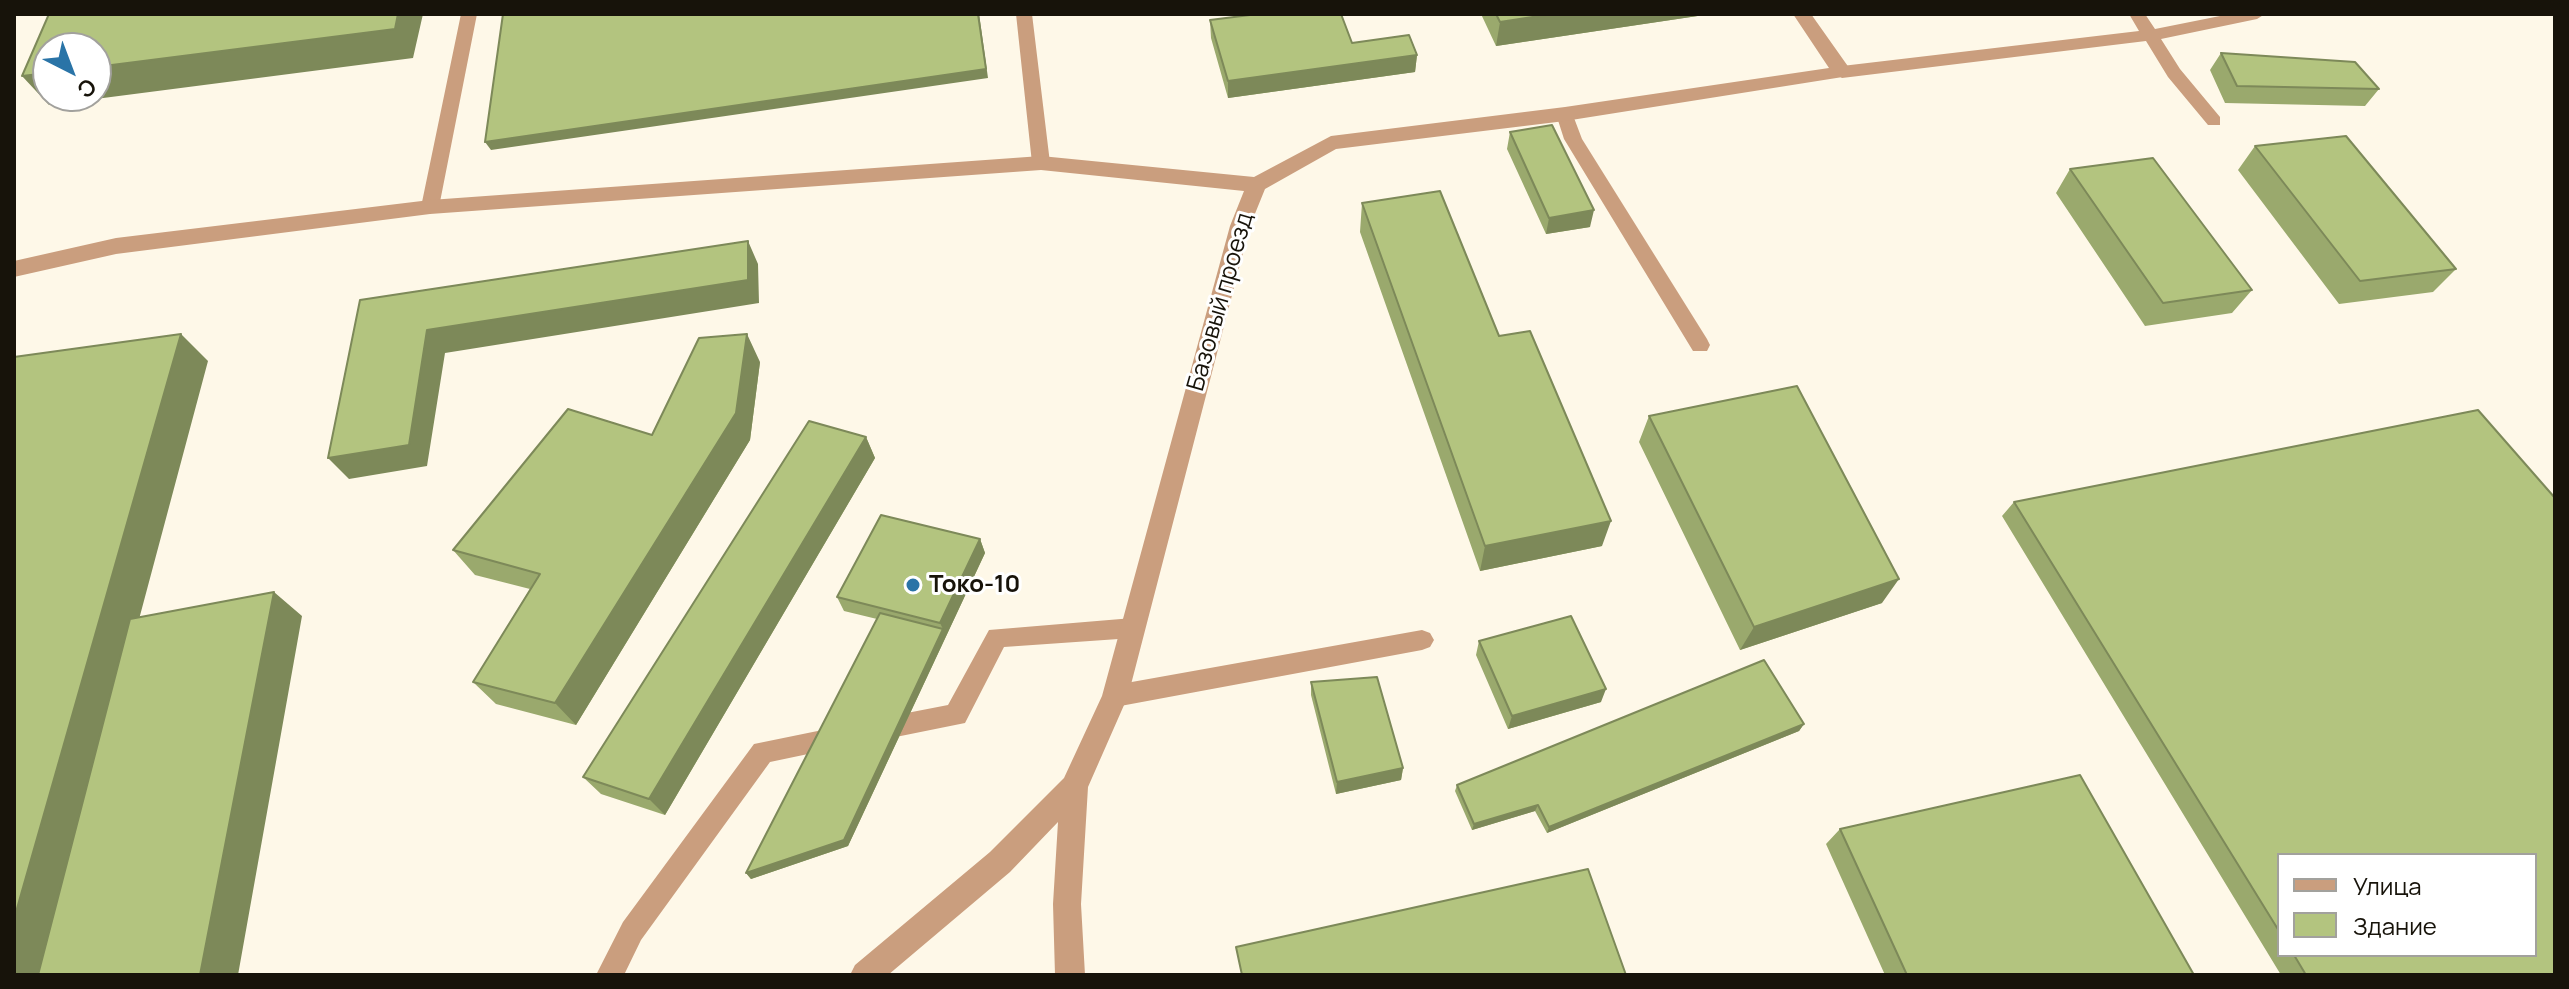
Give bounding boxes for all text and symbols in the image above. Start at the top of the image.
north arrow [32,32,112,112]
text: С [71,72,103,105]
street label: Базовый проезд [1182,210,1260,394]
place label: Токо-10 [929,571,1020,599]
marker: Токо-10 [904,576,922,594]
legend [2277,853,2537,957]
text: Улица [2353,869,2422,902]
text: Здание [2353,909,2437,942]

